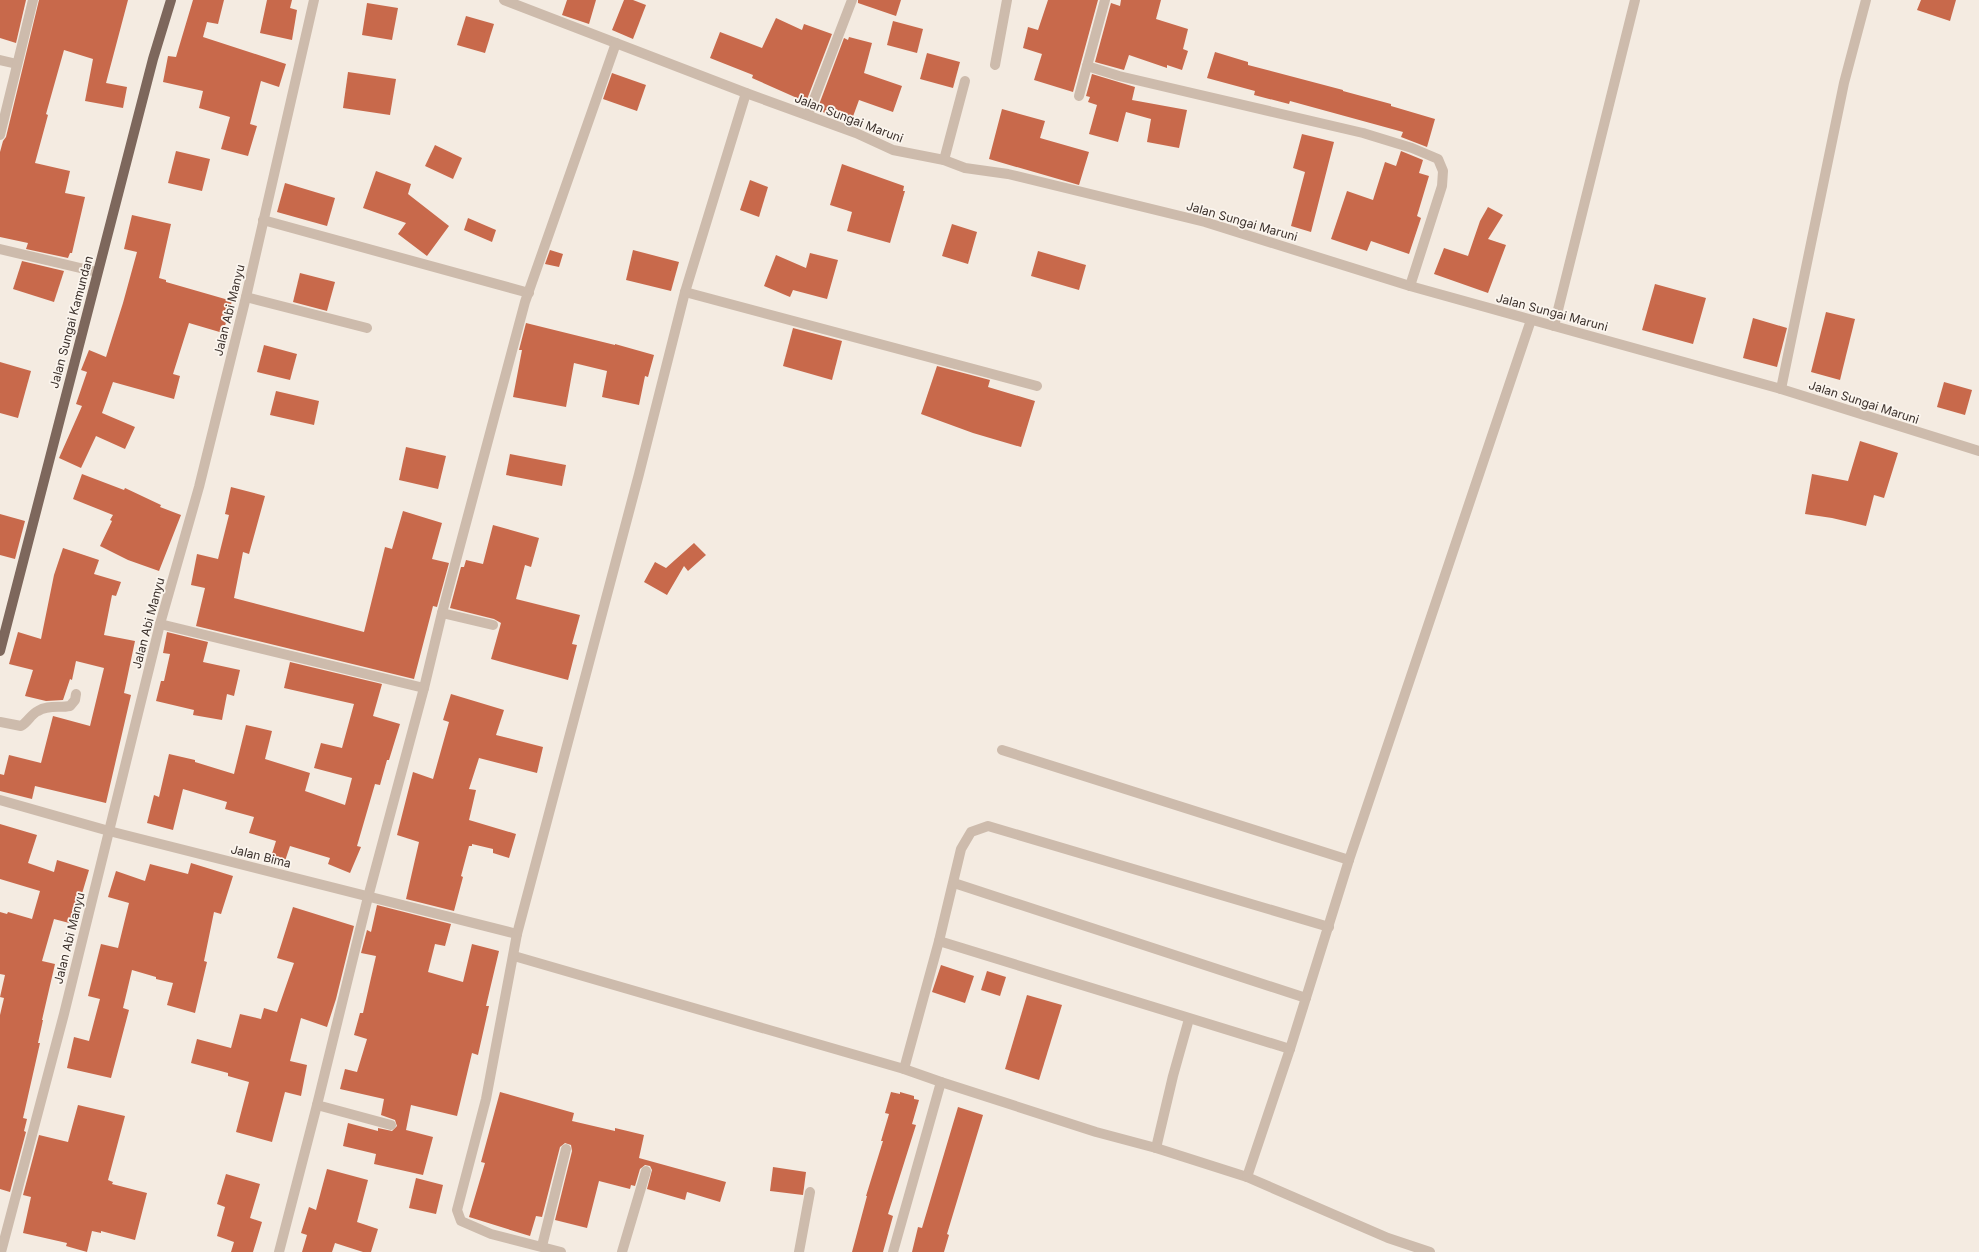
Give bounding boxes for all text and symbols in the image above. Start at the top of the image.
street label: Jalan Sungai Maruni [793,90,906,146]
street label: Jalan Sungai Maruni [1185,198,1299,244]
street label: Jalan Sungai Kamundan [46,254,96,390]
street label: Jalan Abi Manyu [210,263,248,357]
street label: Jalan Sungai Maruni [1494,290,1610,334]
street label: Jalan Sungai Maruni [1807,377,1921,427]
street label: Jalan Abi Manyu [129,576,167,670]
street label: Jalan Bima [229,841,293,871]
street label: Jalan Abi Manyu [50,891,88,985]

